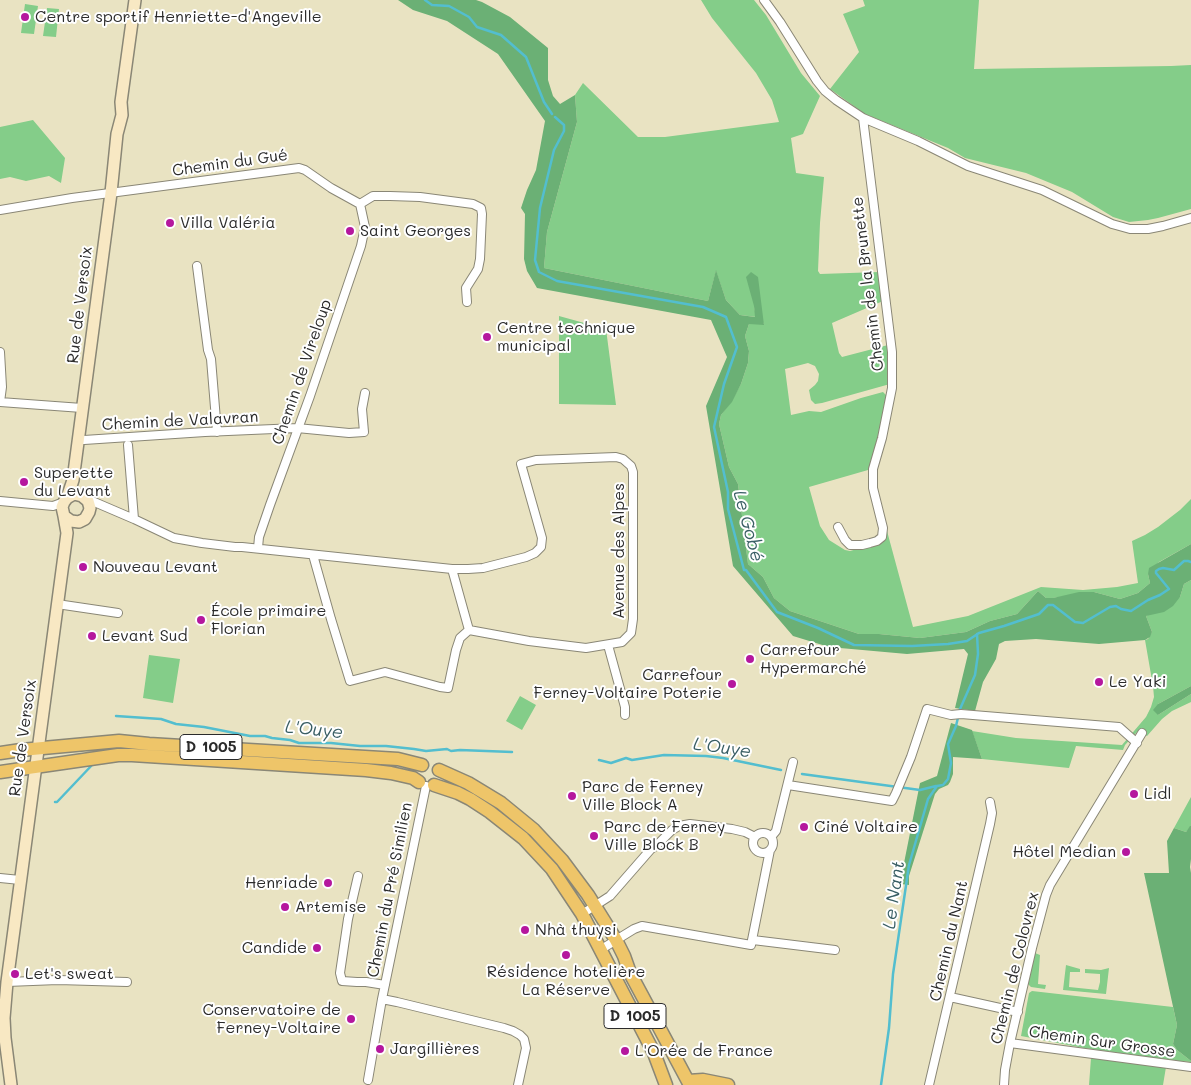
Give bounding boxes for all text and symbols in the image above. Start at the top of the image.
place label: Centre sportif Henriette-d'Angeville [35,7,322,27]
marker: Centre sportif Henriette-d'Angeville [19,11,31,23]
street label: Chemin du Gué [171,145,289,181]
street label: Chemin de la Brunette [848,196,888,372]
place label: Villa Valéria [180,213,275,233]
marker: Villa Valéria [164,217,176,229]
place label: Saint Georges [360,221,471,241]
marker: Saint Georges [344,225,356,237]
street label: Rue de Versoix [63,245,97,365]
street label: Chemin de Vireloup [268,297,336,447]
place label: Centre technique municipal [497,318,635,356]
marker: Centre technique municipal [481,331,493,343]
street label: Chemin de Valavran [101,407,259,435]
place label: Superette du Levant [34,463,113,501]
marker: Superette du Levant [18,476,30,488]
street label: Avenue des Alpes [609,483,629,619]
water label: Le Gobé [728,488,768,564]
place label: Nouveau Levant [93,557,218,577]
marker: Nouveau Levant [77,561,89,573]
place label: École primaire Florian [211,601,326,639]
marker: École primaire Florian [195,614,207,626]
place label: Levant Sud [102,626,188,646]
marker: Levant Sud [86,630,98,642]
place label: Carrefour Hypermarché [760,640,867,678]
marker: Carrefour Hypermarché [744,653,756,665]
place label: Carrefour Ferney-Voltaire Poterie [533,665,722,703]
place label: Le Yaki [1109,672,1166,692]
marker: Le Yaki [1093,676,1105,688]
street label: Rue de Versoix [5,678,41,798]
marker: Carrefour Ferney-Voltaire Poterie [726,678,738,690]
water label: L'Ouye [284,716,344,744]
water label: L'Ouye [692,733,752,763]
road number: D 1005 [180,734,242,760]
place label: Parc de Ferney Ville Block A [582,777,703,815]
place label: Lidl [1144,784,1171,804]
marker: Lidl [1128,788,1140,800]
marker: Parc de Ferney Ville Block A [566,790,578,802]
street label: Chemin du Pré Similien [364,801,416,979]
place label: Parc de Ferney Ville Block B [604,817,725,855]
place label: Ciné Voltaire [814,817,918,837]
marker: Ciné Voltaire [798,821,810,833]
marker: Parc de Ferney Ville Block B [588,830,600,842]
place label: Hôtel Median [1012,842,1116,862]
marker: Hôtel Median [1120,846,1132,858]
water label: Le Nant [879,859,909,931]
place label: Henriade [245,873,318,893]
marker: Henriade [322,877,334,889]
street label: Chemin du Nant [926,879,972,1003]
street label: Chemin de Colovrex [987,890,1043,1046]
place label: Artemise [295,897,366,917]
marker: Artemise [279,901,291,913]
place label: Nhà thuysi [535,920,617,940]
marker: Nhà thuysi [519,924,531,936]
place label: Candide [242,938,307,958]
marker: Candide [311,942,323,954]
marker: Résidence hotelière La Réserve [560,949,572,961]
place label: Résidence hotelière La Réserve [487,962,645,1000]
place label: Let's sweat [25,964,114,984]
marker: Let's sweat [9,968,21,980]
place label: Conservatoire de Ferney-Voltaire [203,1000,341,1038]
road number: D 1005 [604,1004,666,1028]
marker: Conservatoire de Ferney-Voltaire [345,1013,357,1025]
street label: Chemin Sur Grosse [1028,1022,1176,1062]
place label: Jargillières [390,1039,480,1059]
place label: L'Orée de France [635,1041,773,1061]
marker: Jargillières [374,1043,386,1055]
marker: L'Orée de France [619,1045,631,1057]

